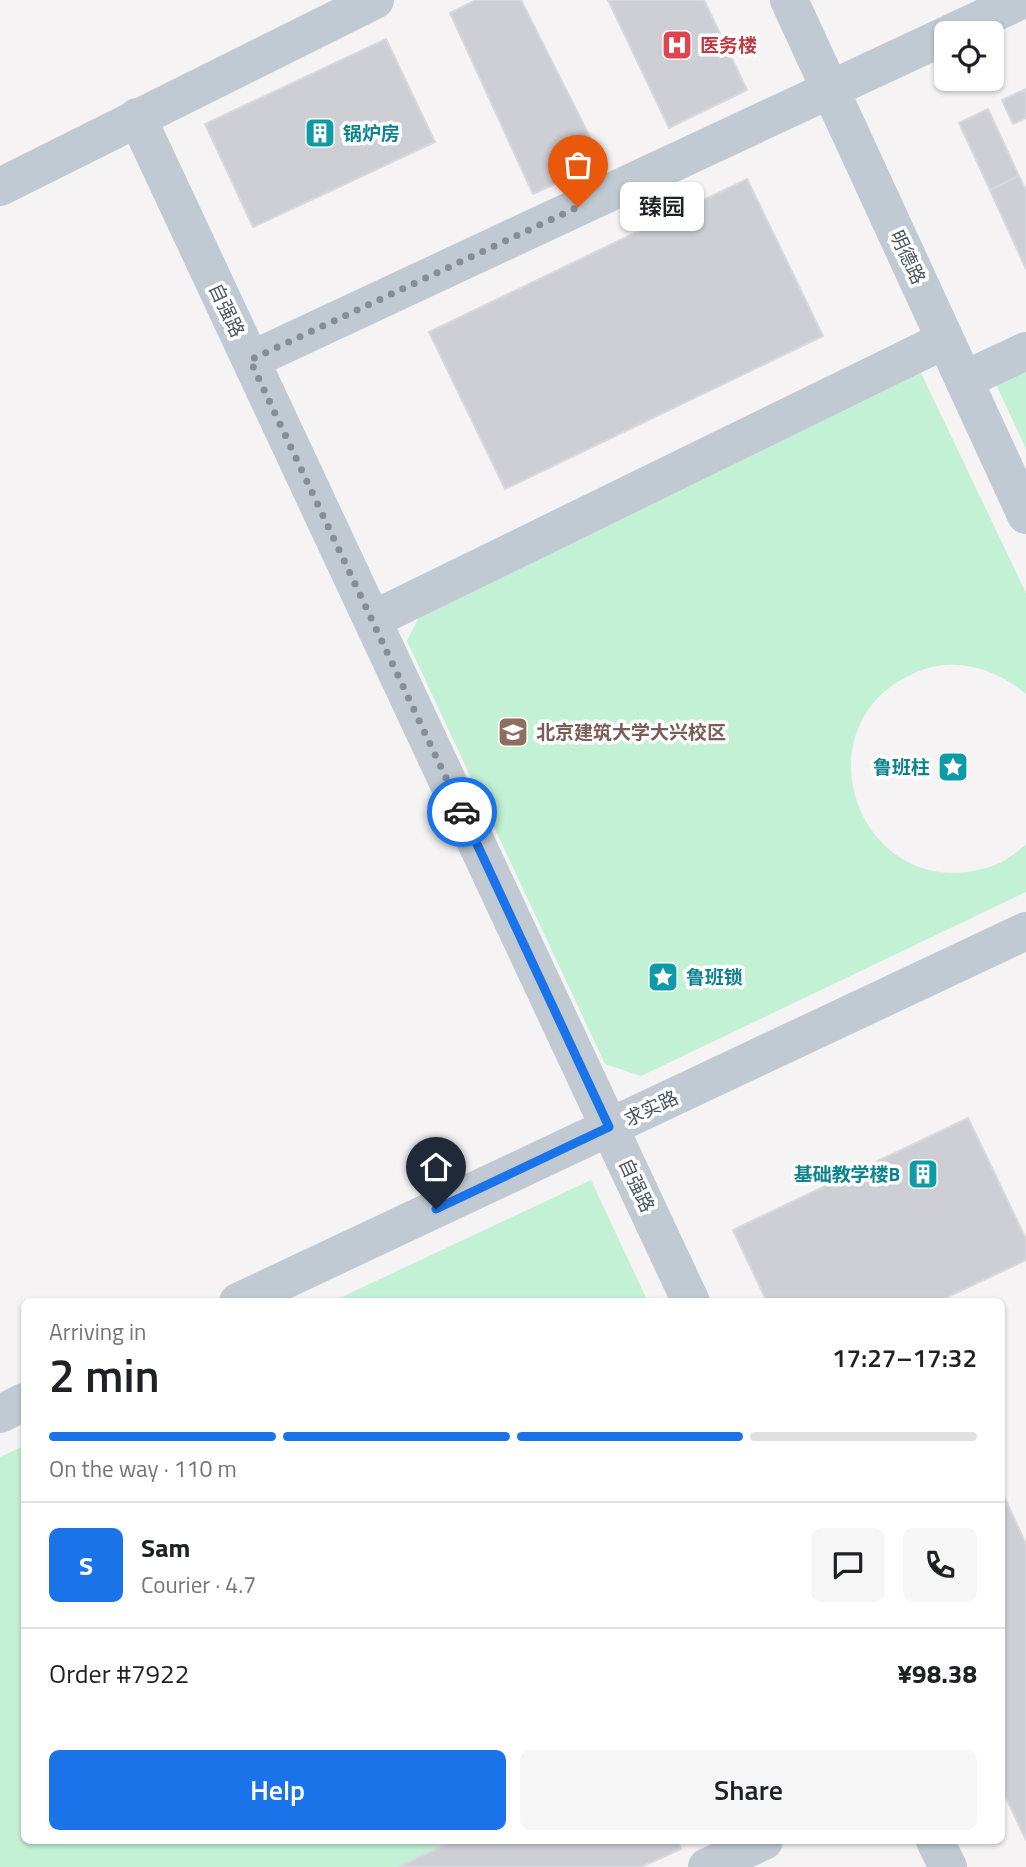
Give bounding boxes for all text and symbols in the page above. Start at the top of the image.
map controls [934,21,1004,91]
button: locate [934,21,1004,91]
hospital icon: 医务楼 [660,28,694,62]
place label: 医务楼 [700,30,757,59]
building icon: 锅炉房 [303,116,337,150]
place label: 锅炉房 [343,118,400,147]
pin [548,135,608,207]
icon: bag [559,146,597,184]
callout: 臻园 [620,182,704,232]
text: 臻园 [639,189,685,224]
street label: 明德路 [883,225,934,289]
street label: 自强路 [202,278,253,342]
school or university icon: 北京建筑大学大兴校区 [496,715,530,749]
place label: 北京建筑大学大兴校区 [536,717,726,746]
place icon: 鲁班柱 [936,750,970,784]
place label: 鲁班柱 [873,752,930,781]
courier [427,777,497,847]
icon: car [443,793,481,831]
place icon: 鲁班锁 [646,960,680,994]
place label: 鲁班锁 [686,962,743,991]
street label: 求实路 [619,1082,683,1133]
pin [406,1137,466,1209]
icon: home [417,1148,455,1186]
street label: 自强路 [612,1153,663,1217]
building icon: 基础教学楼B [906,1157,940,1191]
place label: 基础教学楼B [793,1159,900,1188]
text: Arriving in [49,1314,146,1349]
text: 17:27–17:32 [832,1338,977,1377]
text: 2 min [49,1340,160,1410]
text: On the way · 110 m [49,1451,237,1486]
text: Sam [141,1528,190,1567]
button: chat [811,1528,885,1602]
button: phone [903,1528,977,1602]
text: S [79,1546,93,1585]
text: Courier · 4.7 [141,1567,256,1602]
text: Order #7922 [49,1654,189,1693]
text: ¥98.38 [898,1654,977,1693]
button: Help [49,1750,506,1830]
button: Share [520,1750,977,1830]

